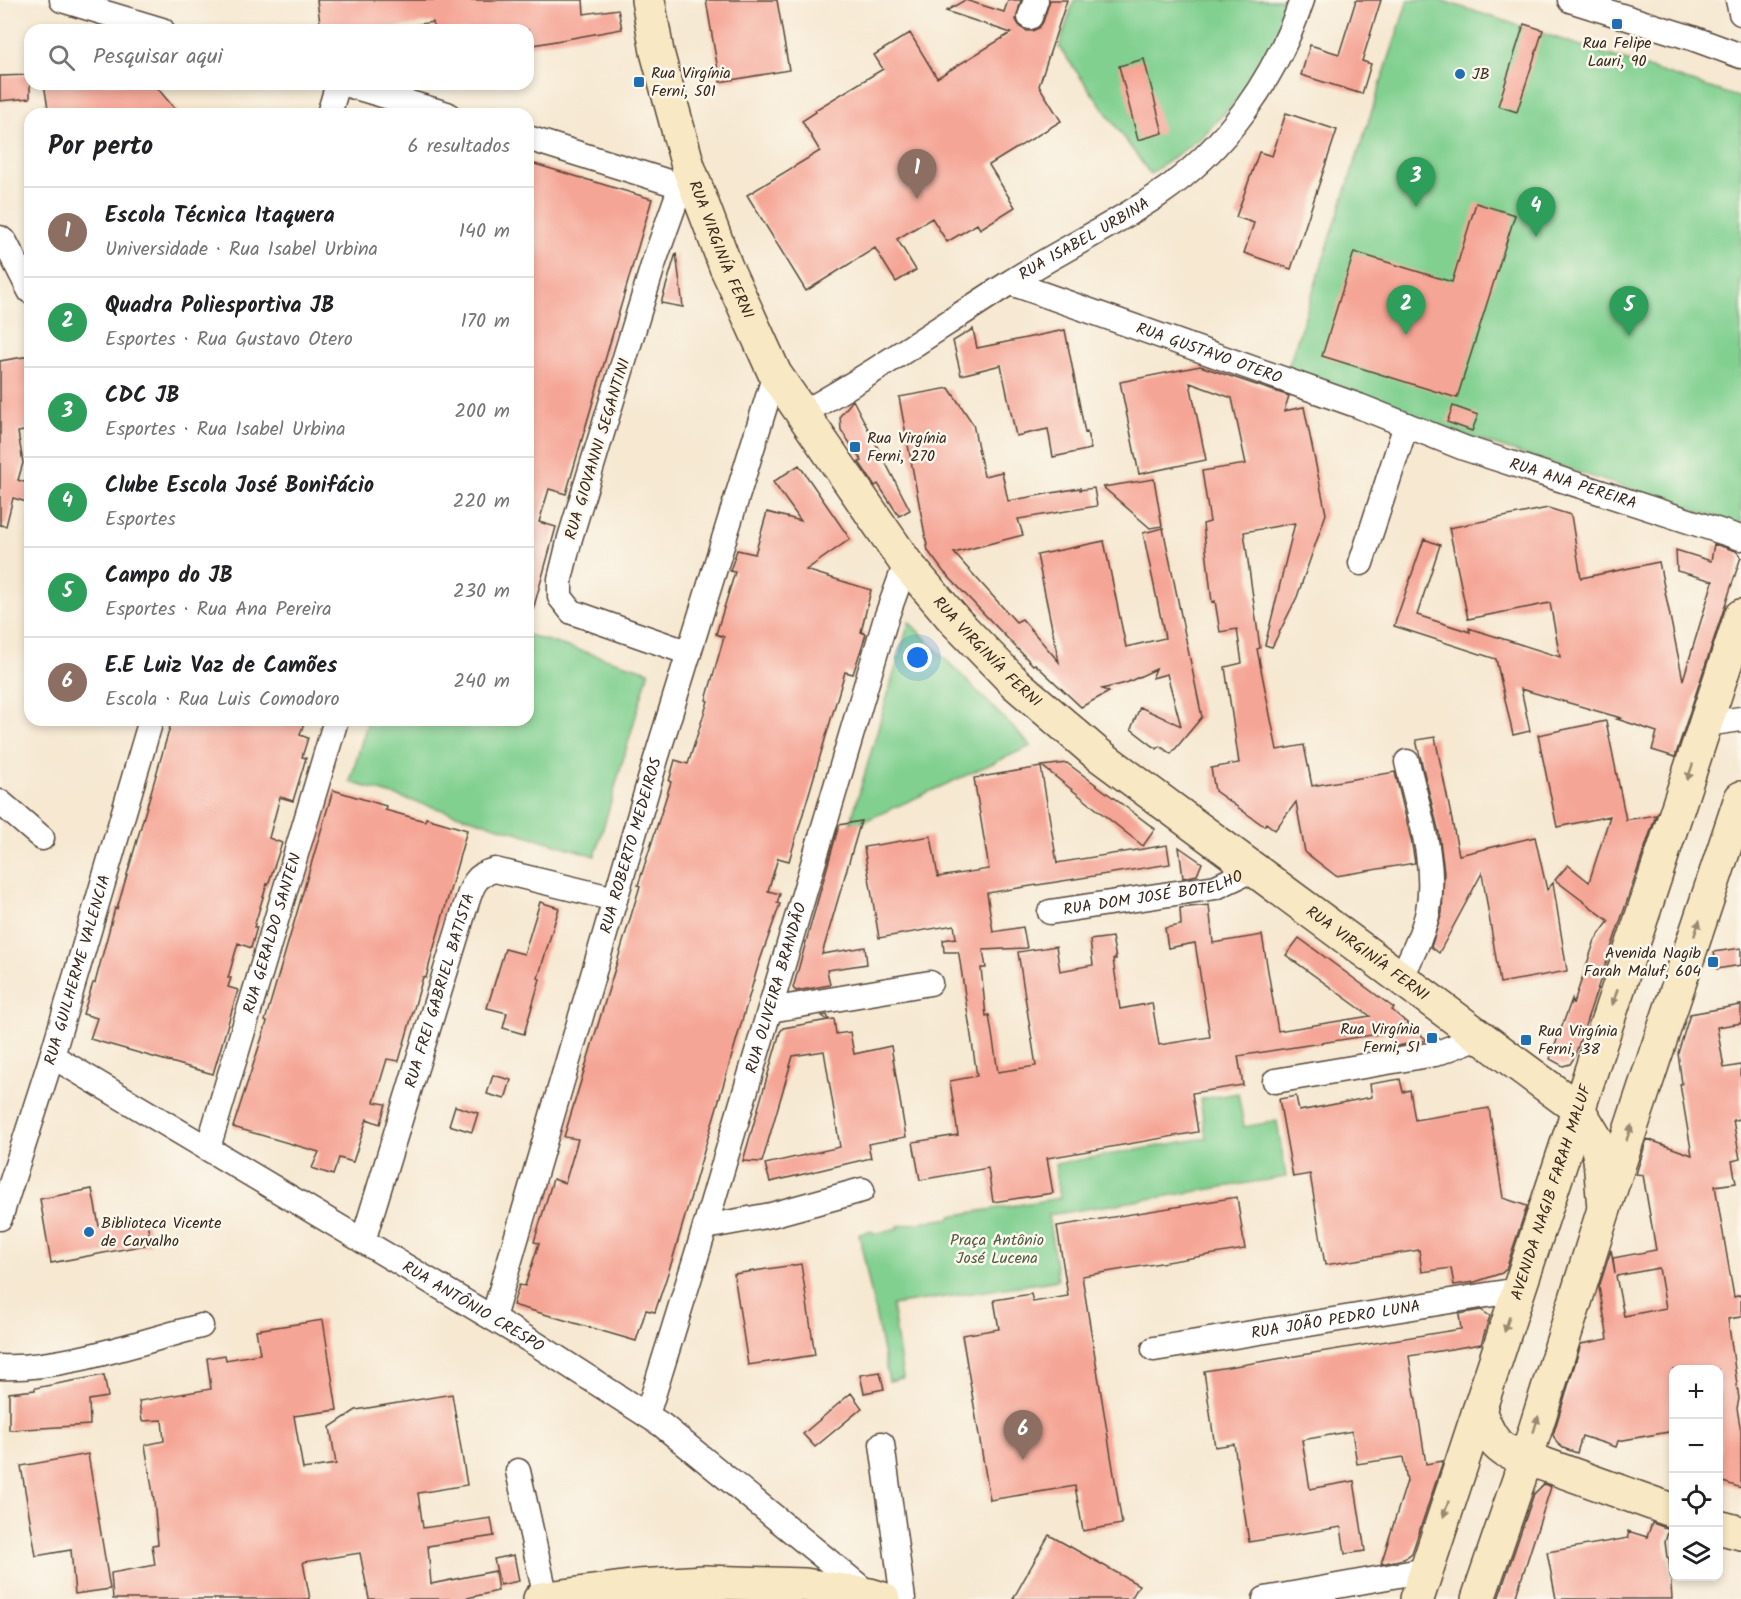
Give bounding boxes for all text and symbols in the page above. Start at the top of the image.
marker: Rua Felipe Lauri, 90 [1610,17,1624,31]
search box [24,24,534,90]
place label: Rua Felipe Lauri, 90 [1582,31,1652,74]
text: Pesquisar aqui [93,40,223,75]
icon: search [45,41,78,74]
place label: Rua Virgínia Ferni, 501 [651,61,731,104]
place label: JB [1472,62,1490,87]
marker: JB [1453,67,1467,81]
marker: Rua Virgínia Ferni, 501 [632,75,646,89]
text: Por perto [48,126,153,168]
text: 6 resultados [408,131,510,163]
pin: 1 [898,150,936,199]
pin: 3 [1396,158,1436,207]
street label: RUA VIRGINÍA FERNI [682,177,761,323]
pin: 4 [1516,188,1556,237]
street label: RUA ISABEL URBINA [1014,191,1155,287]
text: Escola Técnica Itaquera [105,199,335,234]
text: 1 [64,216,71,248]
text: 140 m [459,216,510,248]
text: Universidade · Rua Isabel Urbina [105,234,378,266]
pin: 2 [1386,286,1426,335]
pin: 5 [1610,286,1648,336]
text: Quadra Poliesportiva JB [105,289,334,324]
text: 2 [62,306,73,338]
text: 170 m [461,306,510,338]
street label: RUA GUSTAVO OTERO [1133,316,1285,390]
text: Esportes · Rua Gustavo Otero [105,324,353,356]
street label: RUA GIOVANNI SEGANTINI [559,355,638,543]
text: CDC JB [105,379,180,414]
text: 3 [62,396,73,428]
text: 200 m [454,396,510,428]
text: Esportes · Rua Isabel Urbina [105,414,346,446]
place label: Rua Virgínia Ferni, 270 [867,426,947,469]
marker: Rua Virgínia Ferni, 270 [848,440,862,454]
street label: RUA ANA PEREIRA [1506,451,1640,516]
text: Clube Escola José Bonifácio [105,469,374,504]
text: 4 [62,486,73,518]
text: 220 m [453,486,510,518]
text: Esportes [105,504,176,536]
text: Campo do JB [105,559,233,594]
text: 5 [62,576,73,608]
text: 230 m [453,576,510,608]
street label: RUA VIRGINÍA FERNI [927,591,1048,713]
text: Esportes · Rua Ana Pereira [105,594,332,626]
your location [903,643,932,672]
text: E.E Luiz Vaz de Camões [105,649,337,684]
text: 6 [62,666,73,698]
text: 240 m [453,666,510,698]
text: Escola · Rua Luis Comodoro [105,684,340,716]
street label: RUA ROBERTO MEDEIROS [593,754,668,937]
one-way arrow [1685,763,1695,781]
street label: RUA GERALDO SANTEN [236,850,308,1017]
street label: RUA DOM JOSÉ BOTELHO [1061,863,1247,922]
street label: RUA GUILHERME VALENCIA [37,871,117,1068]
street label: RUA FREI GABRIEL BATISTA [398,890,482,1091]
street label: RUA VIRGINÍA FERNI [1301,899,1434,1007]
street label: RUA OLIVEIRA BRANDÃO [739,900,813,1076]
one-way arrow [1693,919,1703,937]
place label: Avenida Nagib Farah Maluf, 604 [1584,941,1702,984]
marker: Avenida Nagib Farah Maluf, 604 [1706,955,1720,969]
one-way arrow [1610,988,1619,1006]
place label: Rua Virgínia Ferni, 51 [1340,1017,1420,1060]
place label: Rua Virgínia Ferni, 38 [1538,1019,1618,1062]
marker: Rua Virgínia Ferni, 51 [1425,1031,1439,1045]
marker: Rua Virgínia Ferni, 38 [1519,1033,1533,1047]
street label: AVENIDA NAGIB FARAH MALUF [1504,1080,1599,1303]
one-way arrow [1624,1124,1634,1142]
place label: Biblioteca Vicente de Carvalho [101,1211,221,1254]
marker: Biblioteca Vicente de Carvalho [82,1225,96,1239]
park label: Praça Antônio José Lucena [950,1228,1044,1271]
street label: RUA ANTÔNIO CRESPO [397,1255,549,1359]
street label: RUA JOÃO PEDRO LUNA [1249,1293,1422,1346]
one-way arrow [1501,1315,1511,1333]
map controls [1669,1365,1723,1581]
button: + [1669,1365,1723,1419]
pin: 6 [1004,1410,1042,1460]
one-way arrow [1532,1415,1541,1433]
button: − [1669,1419,1723,1473]
button: locate [1669,1473,1723,1527]
one-way arrow [1441,1501,1450,1519]
button: layers [1669,1527,1723,1581]

